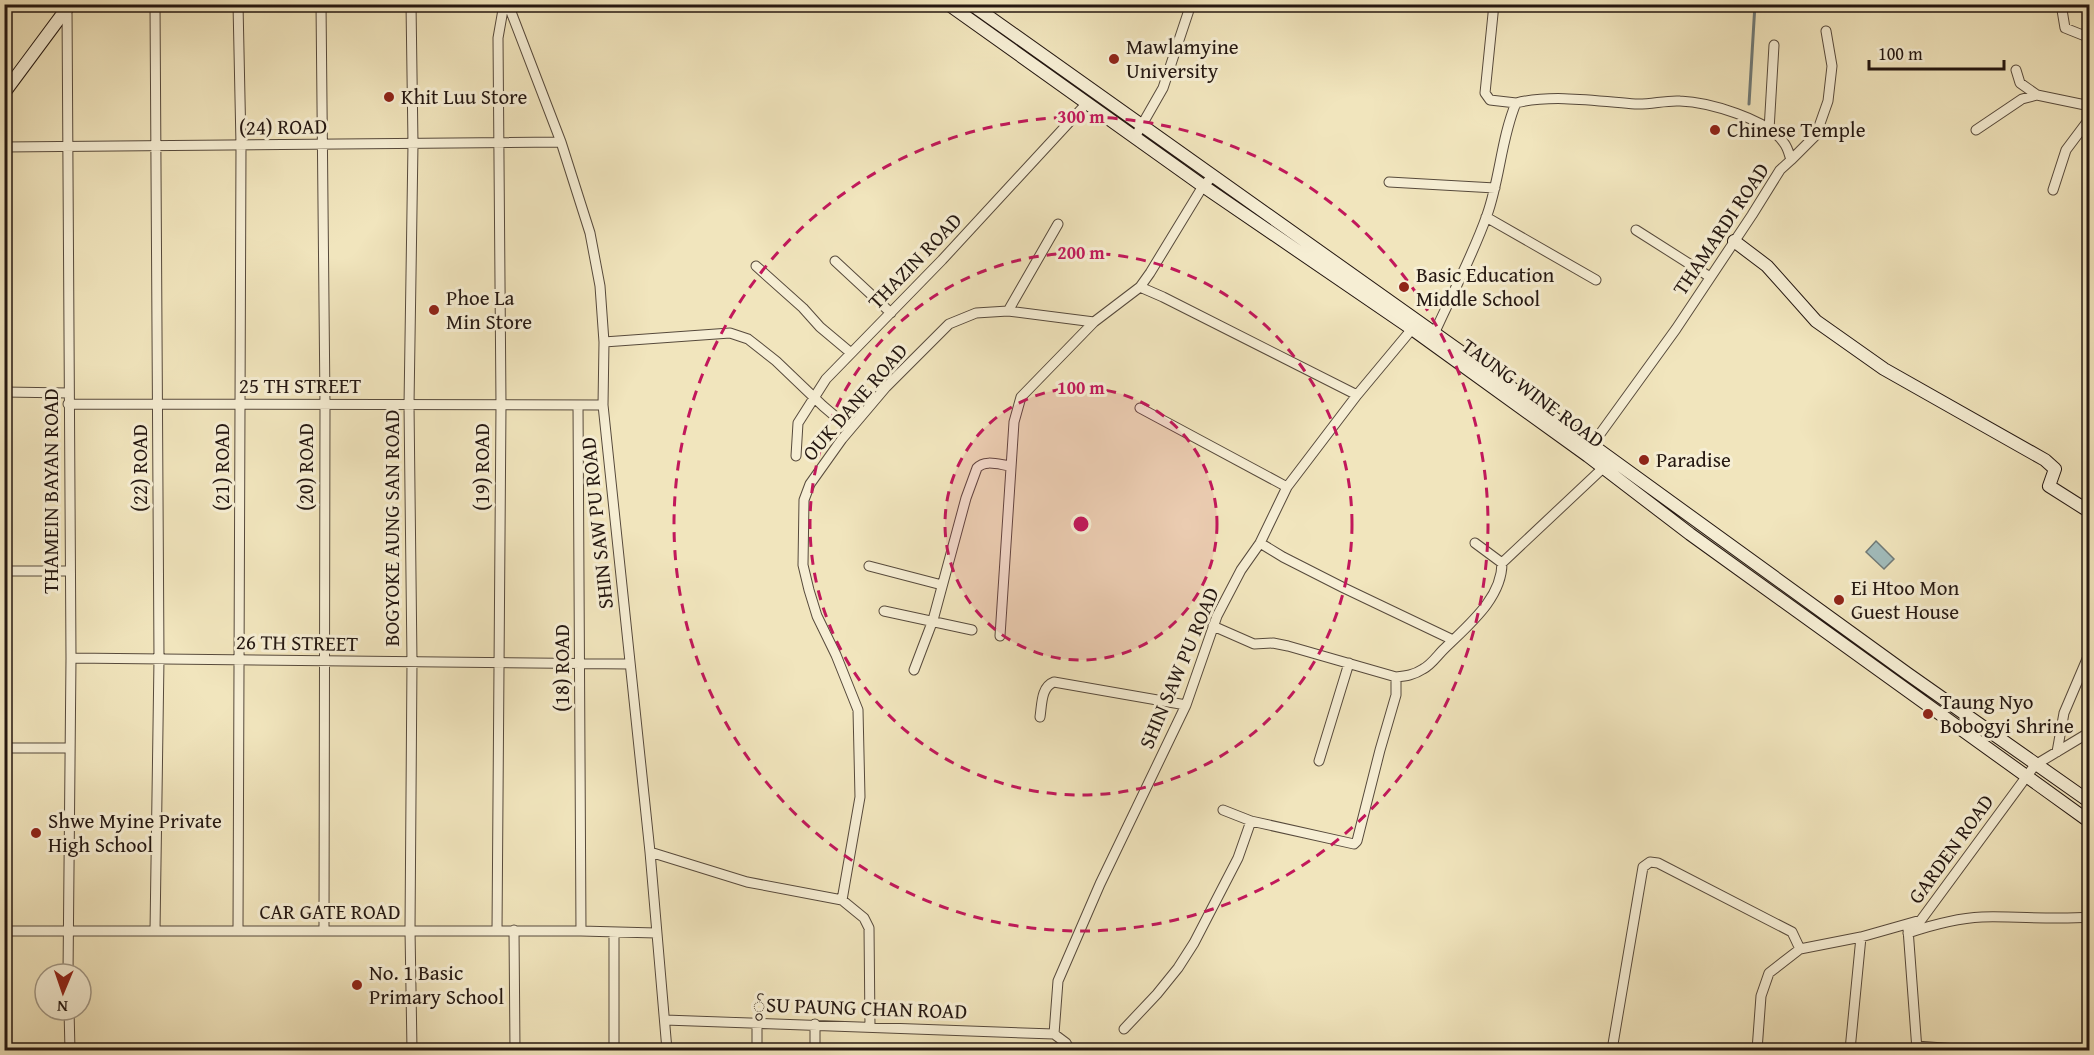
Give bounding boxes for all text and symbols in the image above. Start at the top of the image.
place label: Mawlamyine University [1126,31,1239,86]
scale bar [1869,33,2004,71]
text: 100 m [1878,40,1923,67]
marker: Mawlamyine University [1107,52,1121,66]
place label: Khit Luu Store [401,81,527,112]
marker: Khit Luu Store [382,90,396,104]
text: 300 m [1057,103,1105,130]
street label: (24) ROAD [239,110,327,143]
place label: Chinese Temple [1727,114,1866,145]
marker: Chinese Temple [1708,123,1722,137]
street label: THAMARDI ROAD [1665,156,1777,301]
street label: THAZIN ROAD [860,205,969,316]
text: 200 m [1057,239,1105,266]
place label: Basic Education Middle School [1416,259,1554,314]
marker: Basic Education Middle School [1397,280,1411,294]
place label: Phoe La Min Store [446,282,532,337]
marker: Phoe La Min Store [427,303,441,317]
street label: TAUNG WINE ROAD [1455,330,1611,455]
street label: OUK DANE ROAD [795,336,915,467]
street label: 25 TH STREET [239,370,361,401]
text: 100 m [1057,374,1105,401]
street label: THAMEIN BAYAN ROAD [35,388,66,594]
street label: BOGYOKE AUNG SAN ROAD [376,410,407,646]
street label: (21) ROAD [206,423,237,511]
street label: (20) ROAD [290,423,321,511]
street label: (19) ROAD [466,423,497,511]
street label: (22) ROAD [124,424,155,512]
street label: SHIN SAW PU ROAD [572,436,621,611]
place label: Paradise [1656,444,1731,475]
marker: Paradise [1637,453,1651,467]
centre of rings [1071,514,1091,534]
place label: Ei Htoo Mon Guest House [1851,572,1959,627]
street label: SHIN SAW PU ROAD [1131,582,1227,753]
marker: Ei Htoo Mon Guest House [1832,593,1846,607]
street label: (18) ROAD [546,624,577,712]
street label: 26 TH STREET [236,626,359,659]
place label: Taung Nyo Bobogyi Shrine [1940,686,2074,741]
marker: Taung Nyo Bobogyi Shrine [1921,707,1935,721]
street label: GARDEN ROAD [1900,788,2001,910]
place label: Shwe Myine Private High School [48,805,222,860]
marker: Shwe Myine Private High School [29,826,43,840]
street label: CAR GATE ROAD [259,896,401,927]
place label: No. 1 Basic Primary School [369,957,504,1012]
north arrow [33,962,93,1022]
marker: No. 1 Basic Primary School [350,978,364,992]
street label: ်ွSU PAUNG CHAN ROAD [752,988,968,1029]
text: N [56,995,68,1019]

